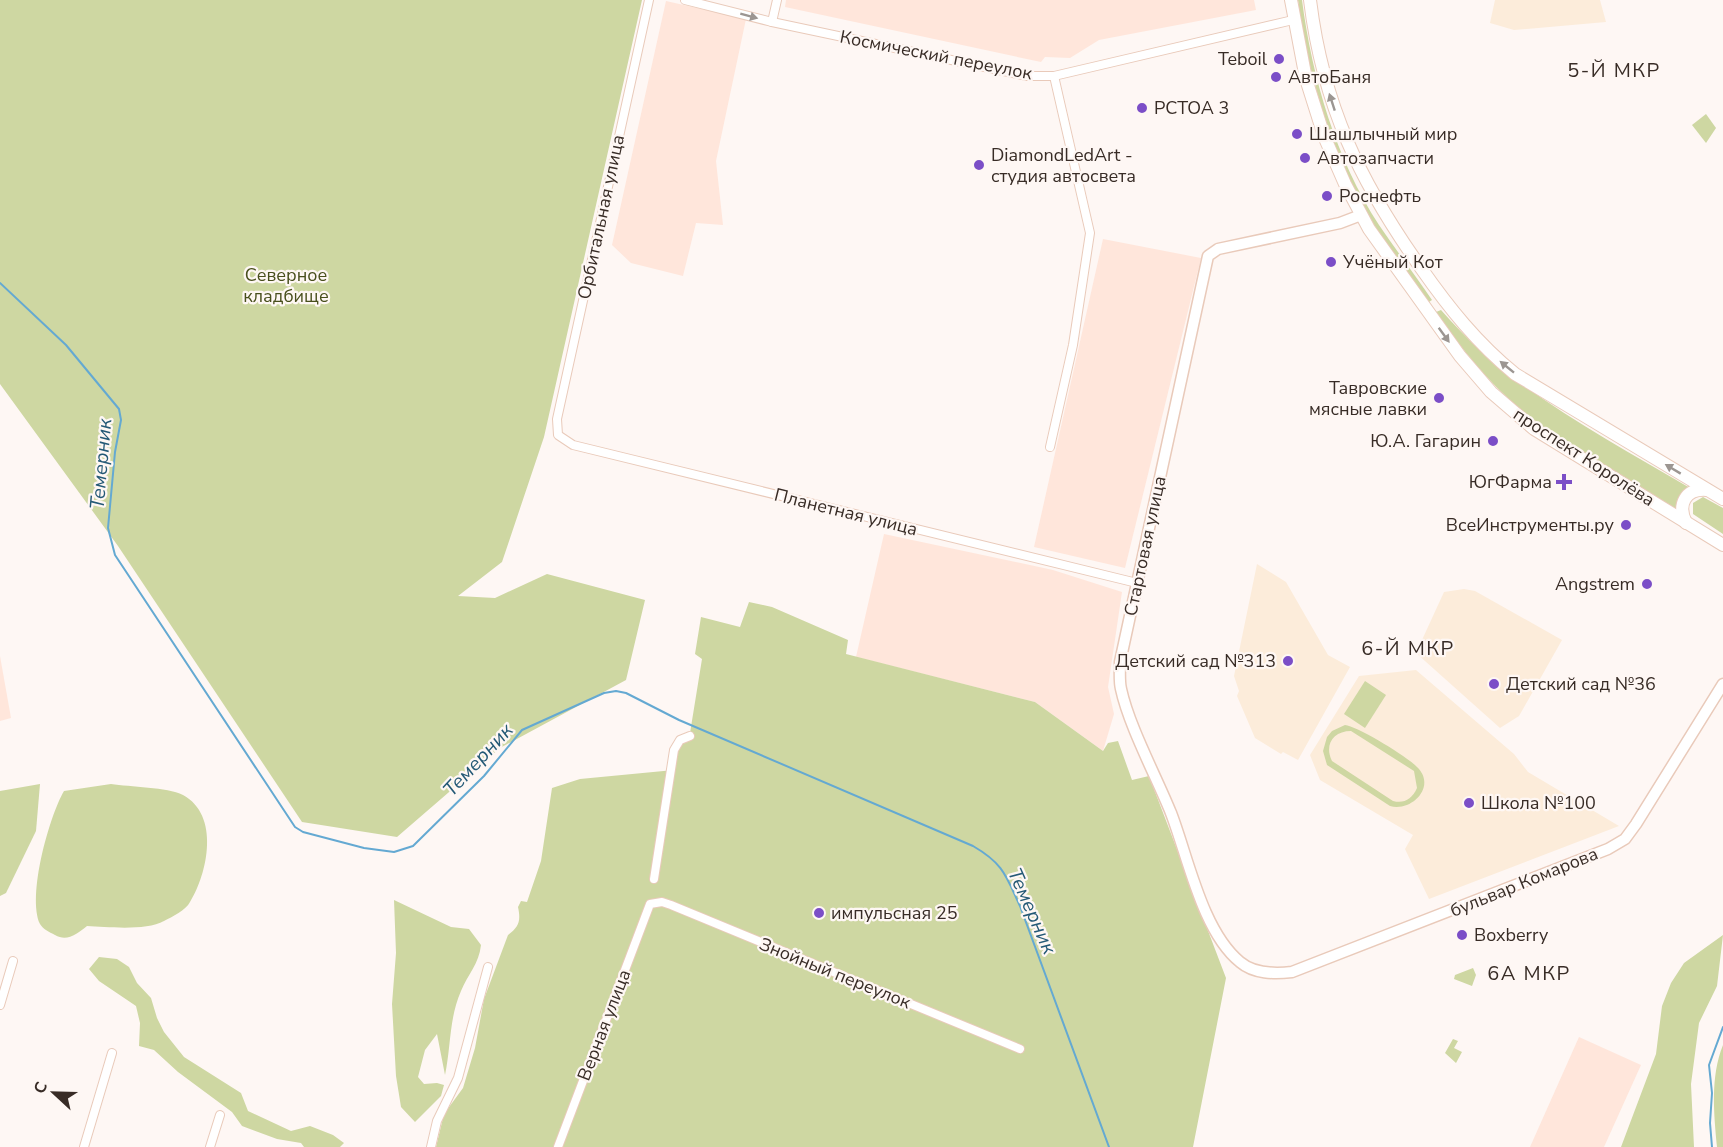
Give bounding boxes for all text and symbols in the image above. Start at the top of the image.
one-way arrow [740,11,758,21]
street label: Космический переулок [838,25,1035,86]
place label: Teboil [1218,47,1268,71]
marker: Teboil [1272,52,1286,66]
district label: 5-Й МКР [1567,57,1661,84]
place label: АвтоБаня [1288,65,1371,89]
marker: АвтоБаня [1269,70,1283,84]
one-way arrow [1327,93,1336,111]
place label: РСТОА 3 [1154,96,1229,120]
marker: РСТОА 3 [1135,101,1149,115]
place label: Шашлычный мир [1309,122,1457,146]
marker: Шашлычный мир [1290,127,1304,141]
street label: Орбитальная улица [572,133,630,301]
place label: DiamondLedArt - студия автосвета [991,143,1136,188]
place label: Автозапчасти [1317,146,1434,170]
marker: Автозапчасти [1298,151,1312,165]
marker: DiamondLedArt - студия автосвета [972,158,986,172]
place label: Роснефть [1339,184,1421,208]
marker: Роснефть [1320,189,1334,203]
place label: Учёный Кот [1342,250,1443,274]
marker: Учёный Кот [1324,255,1338,269]
park label: Северное кладбище [243,263,329,308]
one-way arrow [1438,327,1450,343]
one-way arrow [1499,360,1515,373]
place label: Тавровские мясные лавки [1309,376,1427,421]
marker: Тавровские мясные лавки [1432,391,1446,405]
street label: проспект Королёва [1509,402,1659,512]
water label: Темерник [84,417,118,511]
place label: Ю.А. Гагарин [1370,429,1481,453]
marker: Ю.А. Гагарин [1486,434,1500,448]
one-way arrow [1664,464,1681,474]
place label: ЮгФарма [1469,470,1552,494]
street label: Стартовая улица [1118,474,1172,618]
marker: ЮгФарма [1557,475,1571,489]
street label: Планетная улица [772,483,920,541]
place label: ВсеИнструменты.ру [1446,513,1615,537]
marker: ВсеИнструменты.ру [1619,518,1633,532]
place label: Angstrem [1555,572,1635,596]
marker: Angstrem [1640,577,1654,591]
district label: 6-Й МКР [1361,635,1455,662]
place label: Детский сад №313 [1115,649,1276,673]
marker: Детский сад №313 [1281,654,1295,668]
place label: Детский сад №36 [1506,672,1656,696]
marker: Детский сад №36 [1487,677,1501,691]
water label: Темерник [437,717,519,803]
place label: Школа №100 [1481,791,1596,815]
marker: Школа №100 [1462,796,1476,810]
street label: бульвар Комарова [1447,841,1601,923]
water label: Темерник [1001,864,1063,959]
place label: импульсная 25 [831,901,958,925]
marker: импульсная 25 [812,906,826,920]
place label: Boxberry [1474,923,1549,947]
marker: Boxberry [1455,928,1469,942]
street label: Знойный переулок [756,932,915,1014]
district label: 6А МКР [1487,960,1571,987]
street label: Верная улица [572,966,636,1084]
north arrow [24,1063,84,1123]
text: С [29,1078,53,1097]

